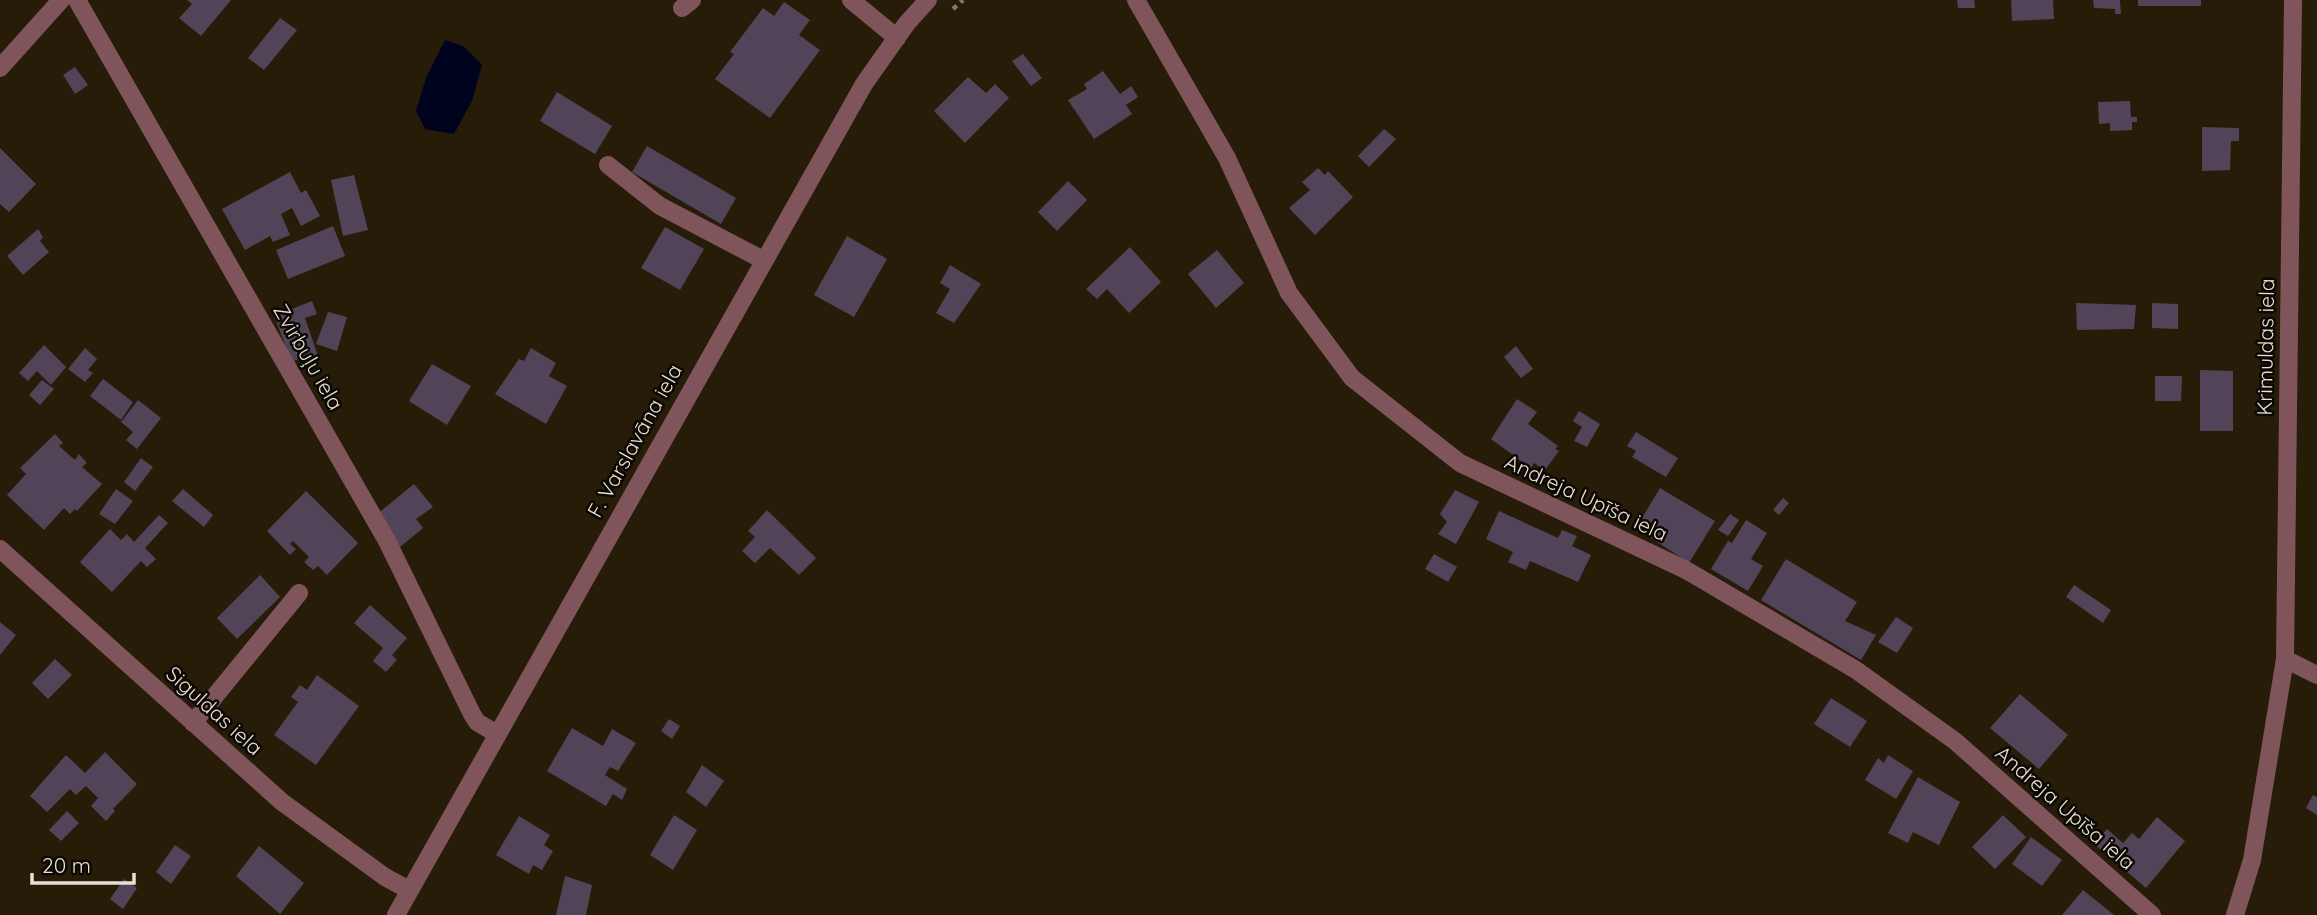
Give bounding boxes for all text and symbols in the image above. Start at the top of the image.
street label: Krimuldas iela [2251,278,2279,416]
street label: Zvirbuļu iela [268,299,350,414]
street label: F. Varslavāna iela [581,359,687,522]
street label: Andreja Upīša iela [1501,448,1672,546]
street label: Siguldas iela [161,660,268,760]
street label: Andreja Upīša iela [1991,740,2141,875]
scale bar [32,842,133,886]
text: 20 m [42,852,91,878]

